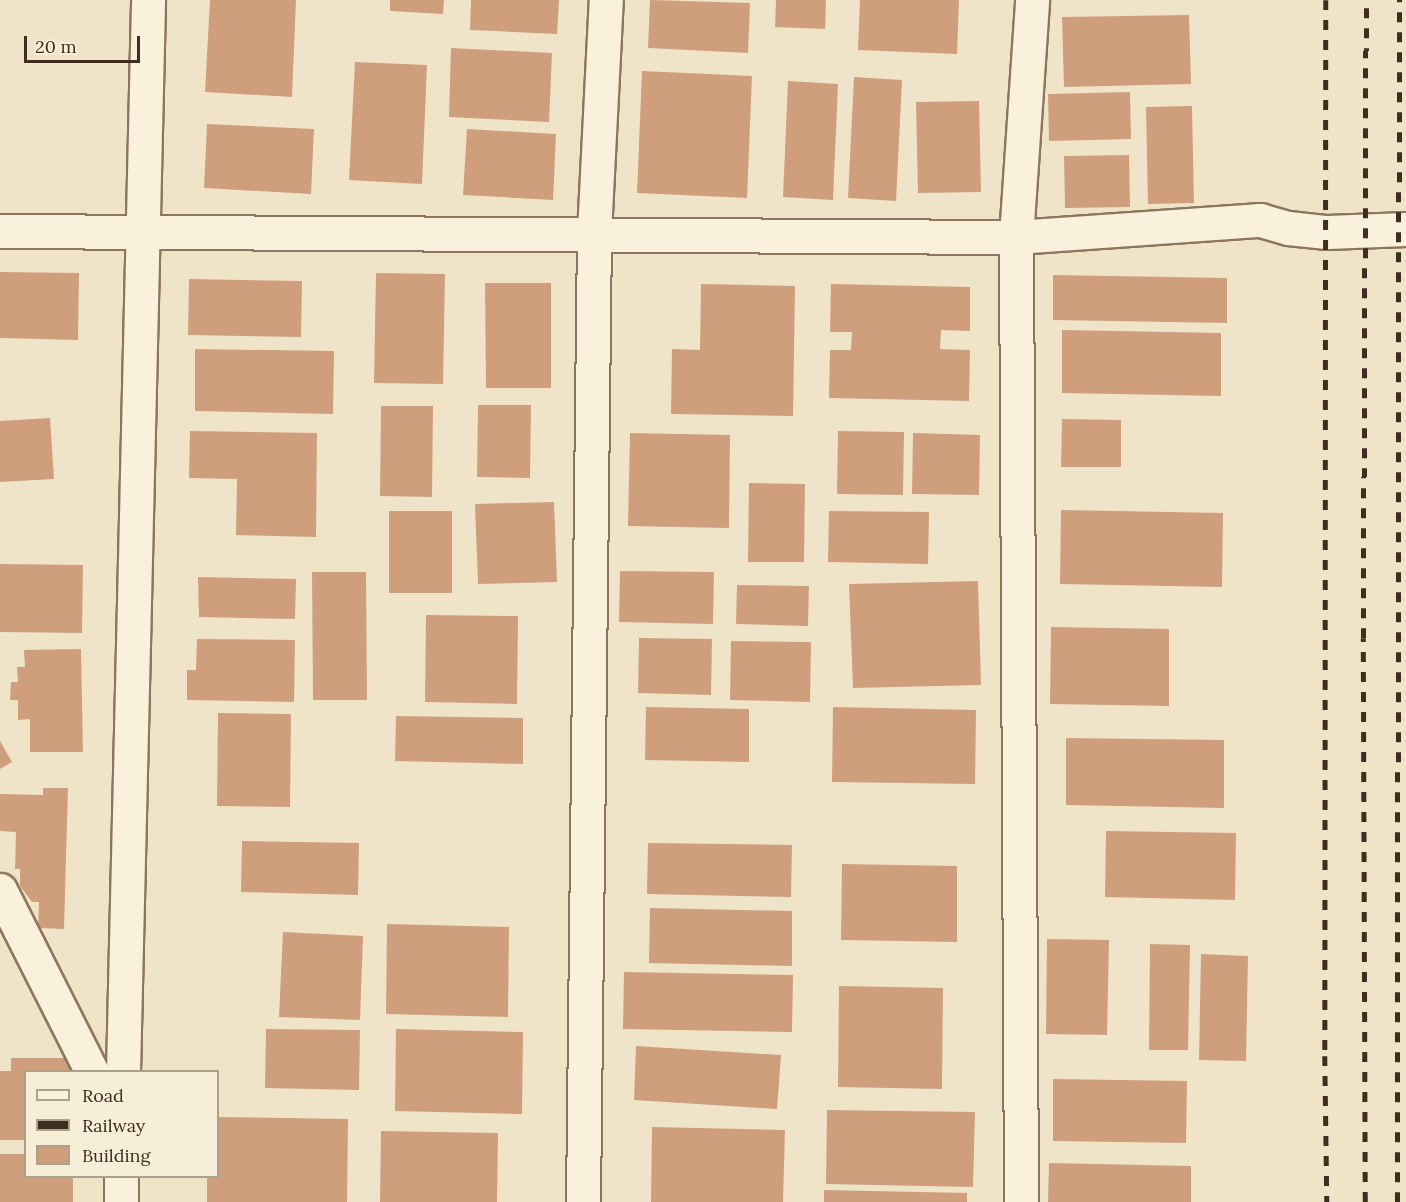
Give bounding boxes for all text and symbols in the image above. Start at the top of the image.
scale bar [27,24,142,62]
text: 20 m [35,35,77,58]
legend [24,1070,219,1178]
text: Road [82,1084,124,1107]
text: Railway [82,1114,145,1137]
text: Building [82,1144,150,1167]

